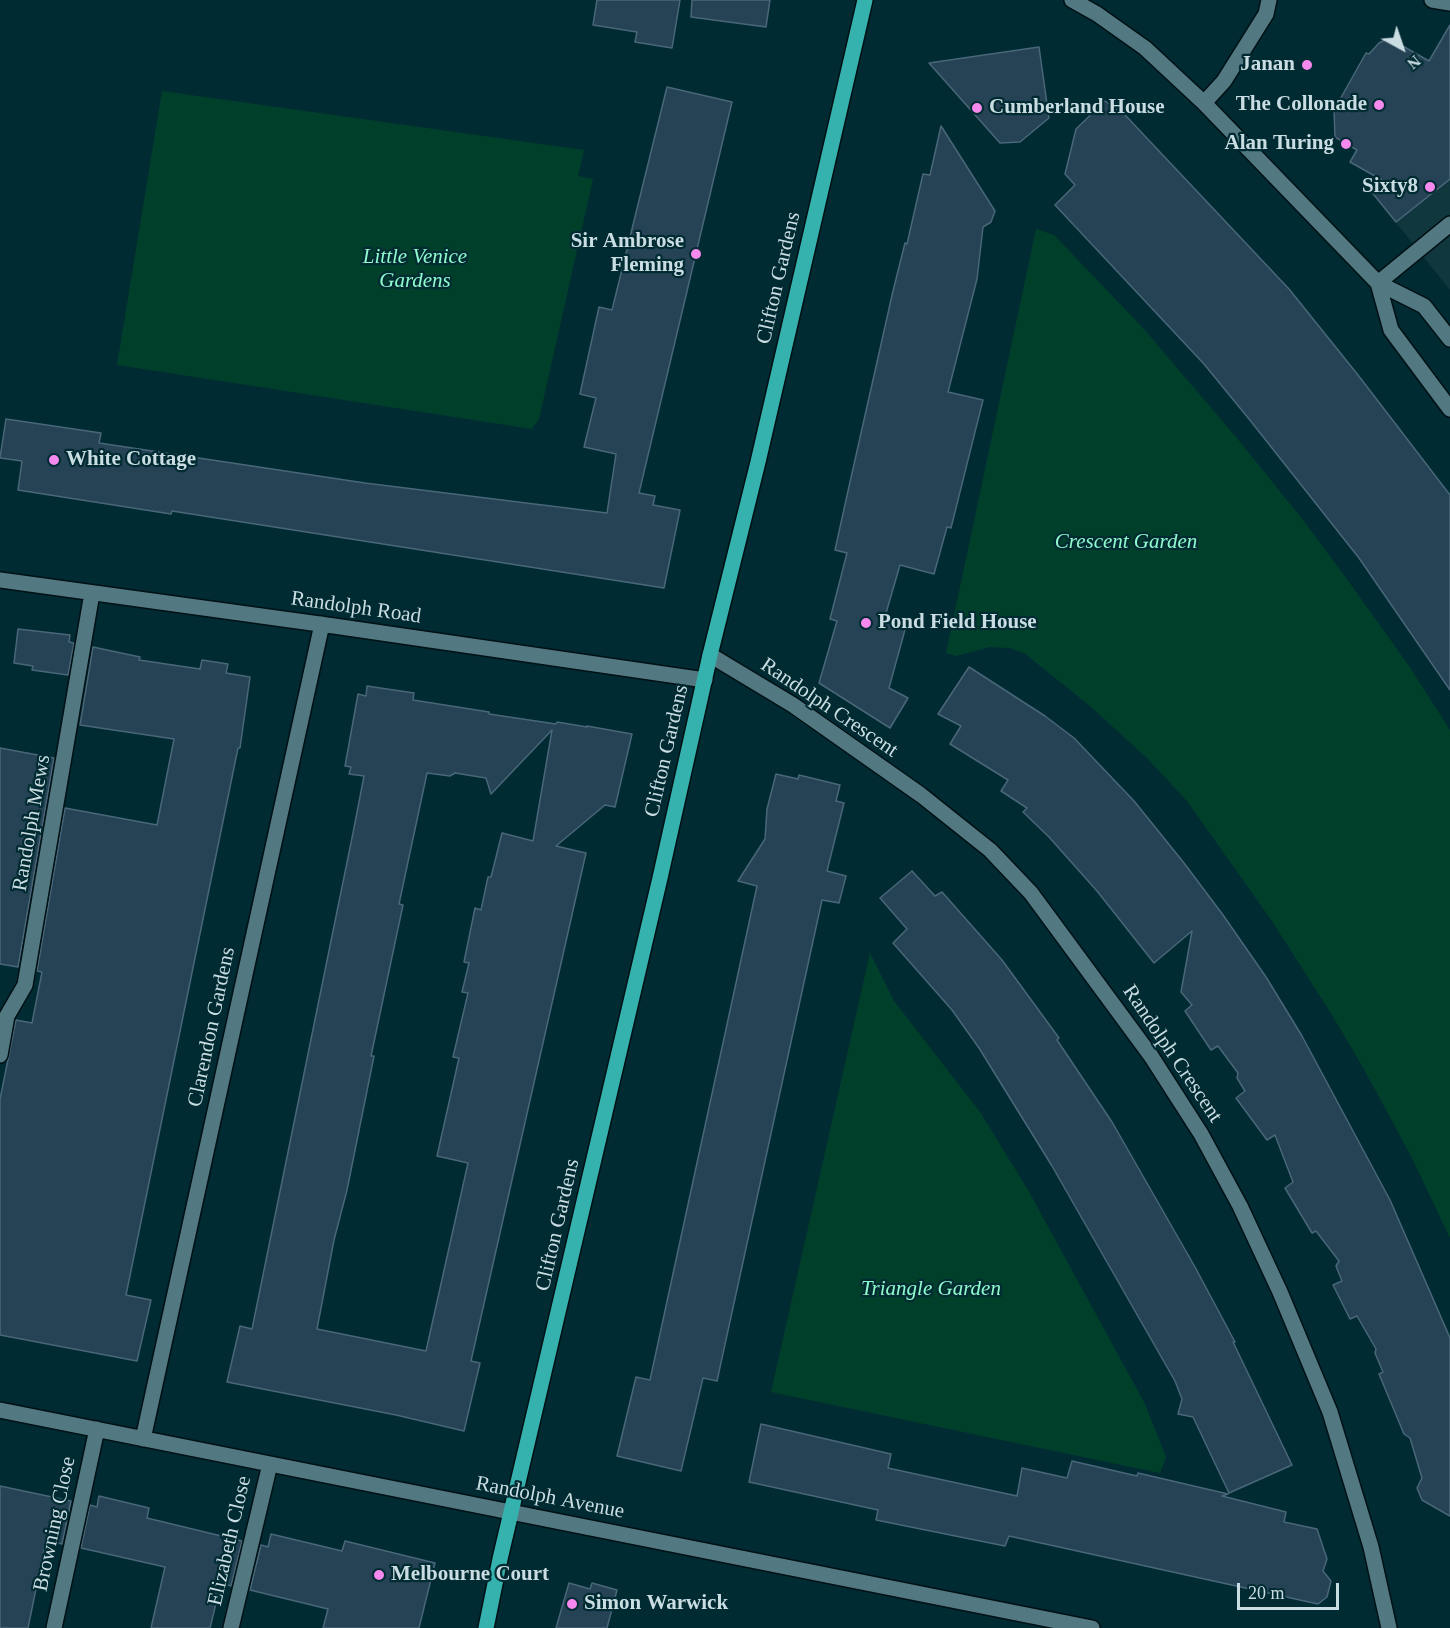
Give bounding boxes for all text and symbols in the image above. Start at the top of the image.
north arrow [1372,18,1432,78]
place label: Janan [1240,52,1295,78]
text: N [1404,52,1424,72]
marker: Janan [1300,58,1314,72]
place label: The Collonade [1236,92,1367,118]
place label: Cumberland House [989,95,1165,121]
marker: The Collonade [1372,98,1386,112]
marker: Cumberland House [970,101,984,115]
place label: Alan Turing [1224,131,1334,157]
marker: Alan Turing [1339,137,1353,151]
place label: Sixty8 [1362,174,1418,200]
marker: Sixty8 [1423,180,1437,194]
street label: Clifton Gardens [752,210,806,346]
place label: Sir Ambrose Fleming [571,229,684,279]
park label: Little Venice Gardens [363,244,467,294]
marker: Sir Ambrose Fleming [689,247,703,261]
place label: White Cottage [66,447,196,473]
marker: White Cottage [47,453,61,467]
park label: Crescent Garden [1055,529,1197,555]
street label: Randolph Road [289,586,423,630]
place label: Pond Field House [878,610,1037,636]
marker: Pond Field House [859,616,873,630]
street label: Randolph Crescent [755,653,903,763]
street label: Clifton Gardens [640,683,694,819]
street label: Randolph Mews [8,753,56,893]
street label: Clarendon Gardens [183,945,241,1109]
street label: Randolph Crescent [1117,980,1227,1128]
street label: Clifton Gardens [531,1157,585,1293]
park label: Triangle Garden [861,1276,1001,1302]
street label: Browning Close [28,1454,82,1594]
street label: Randolph Avenue [474,1471,626,1525]
street label: Elizabeth Close [203,1474,257,1608]
place label: Melbourne Court [391,1562,549,1588]
marker: Melbourne Court [372,1568,386,1582]
scale bar [1240,1571,1342,1609]
text: 20 m [1248,1583,1285,1603]
place label: Simon Warwick [584,1591,728,1617]
marker: Simon Warwick [565,1597,579,1611]

